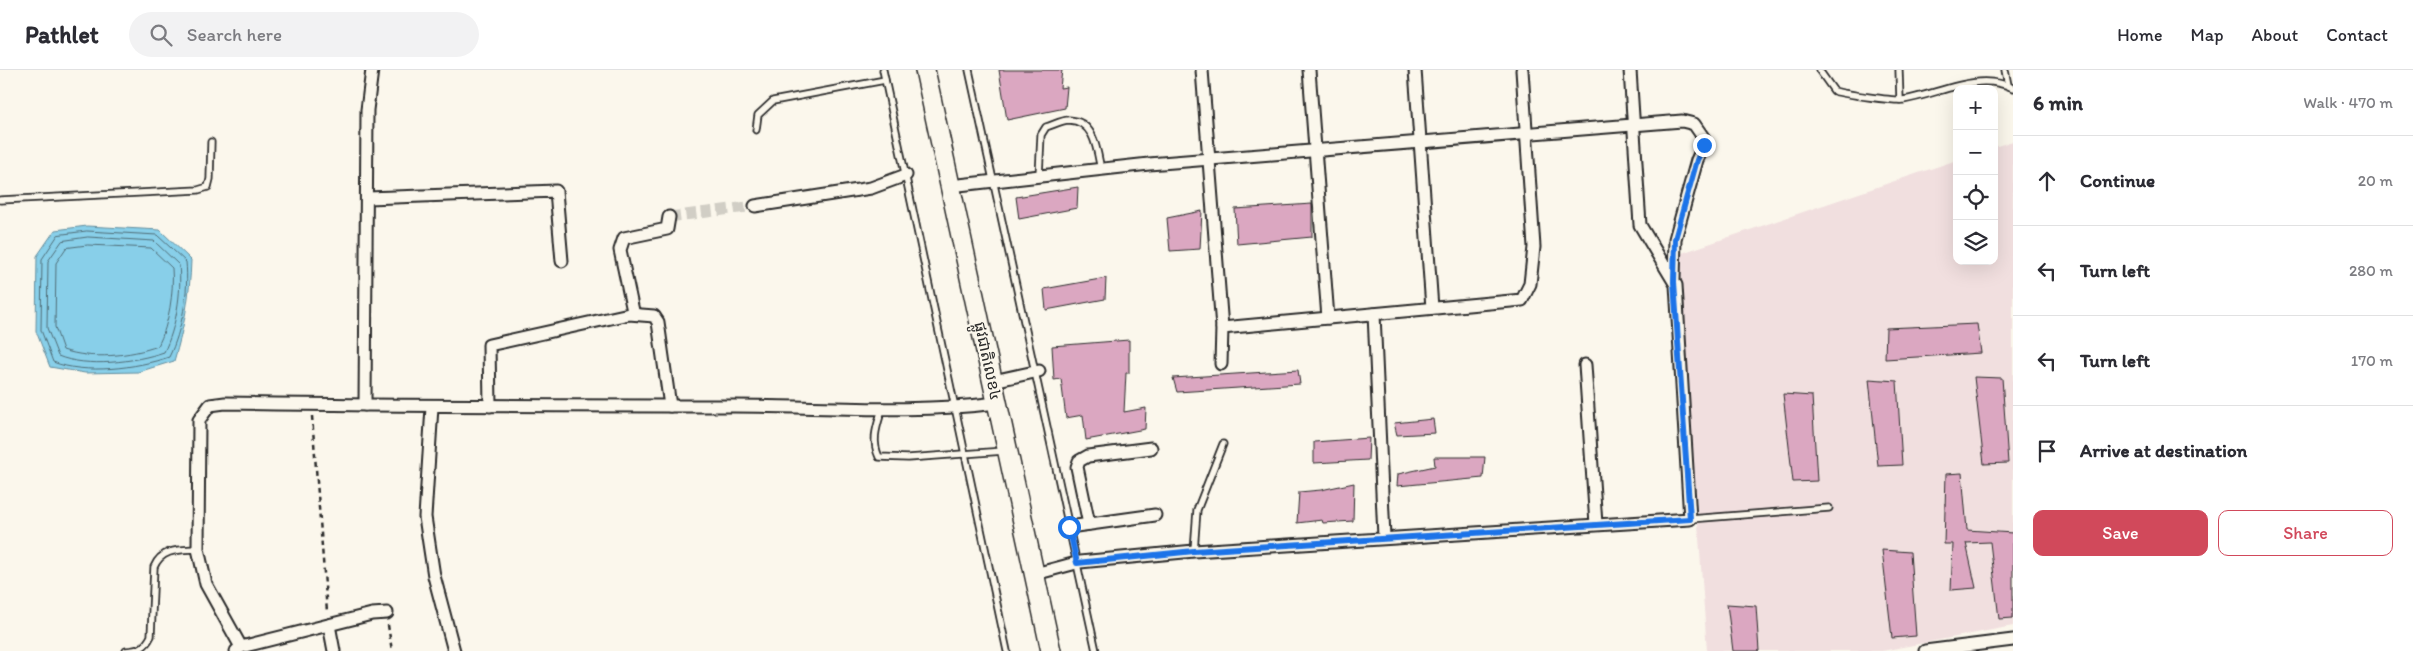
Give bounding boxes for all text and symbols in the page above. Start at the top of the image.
search box [129,12,479,57]
text: Pathlet [25,20,99,49]
icon: search [147,21,175,49]
text: Search here [187,23,282,46]
text: Home [2117,24,2163,46]
text: Map [2191,24,2224,46]
text: About [2252,24,2298,46]
text: Contact [2326,24,2388,46]
map controls [1953,85,1998,265]
button: + [1953,85,1998,130]
text: 6 min [2033,90,2083,115]
text: Walk · 470 m [2303,93,2393,112]
button: − [1953,130,1998,175]
route end [1693,134,1716,157]
icon: ahead [2033,167,2061,195]
text: Continue [2080,169,2155,192]
text: 20 m [2358,171,2393,190]
button: locate [1953,175,1998,220]
button: layers [1953,220,1998,265]
icon: left [2033,257,2061,285]
text: Turn left [2080,259,2150,282]
text: 280 m [2349,261,2393,280]
street label: ផ្លូវជាតិលេខ៤ [966,320,1006,403]
icon: left [2033,347,2061,375]
text: Turn left [2080,349,2150,372]
text: 170 m [2351,351,2393,370]
icon: arrive [2033,437,2061,465]
text: Arrive at destination [2080,439,2247,462]
button: Save [2033,510,2208,556]
button: Share [2218,510,2393,556]
route start [1058,516,1081,539]

